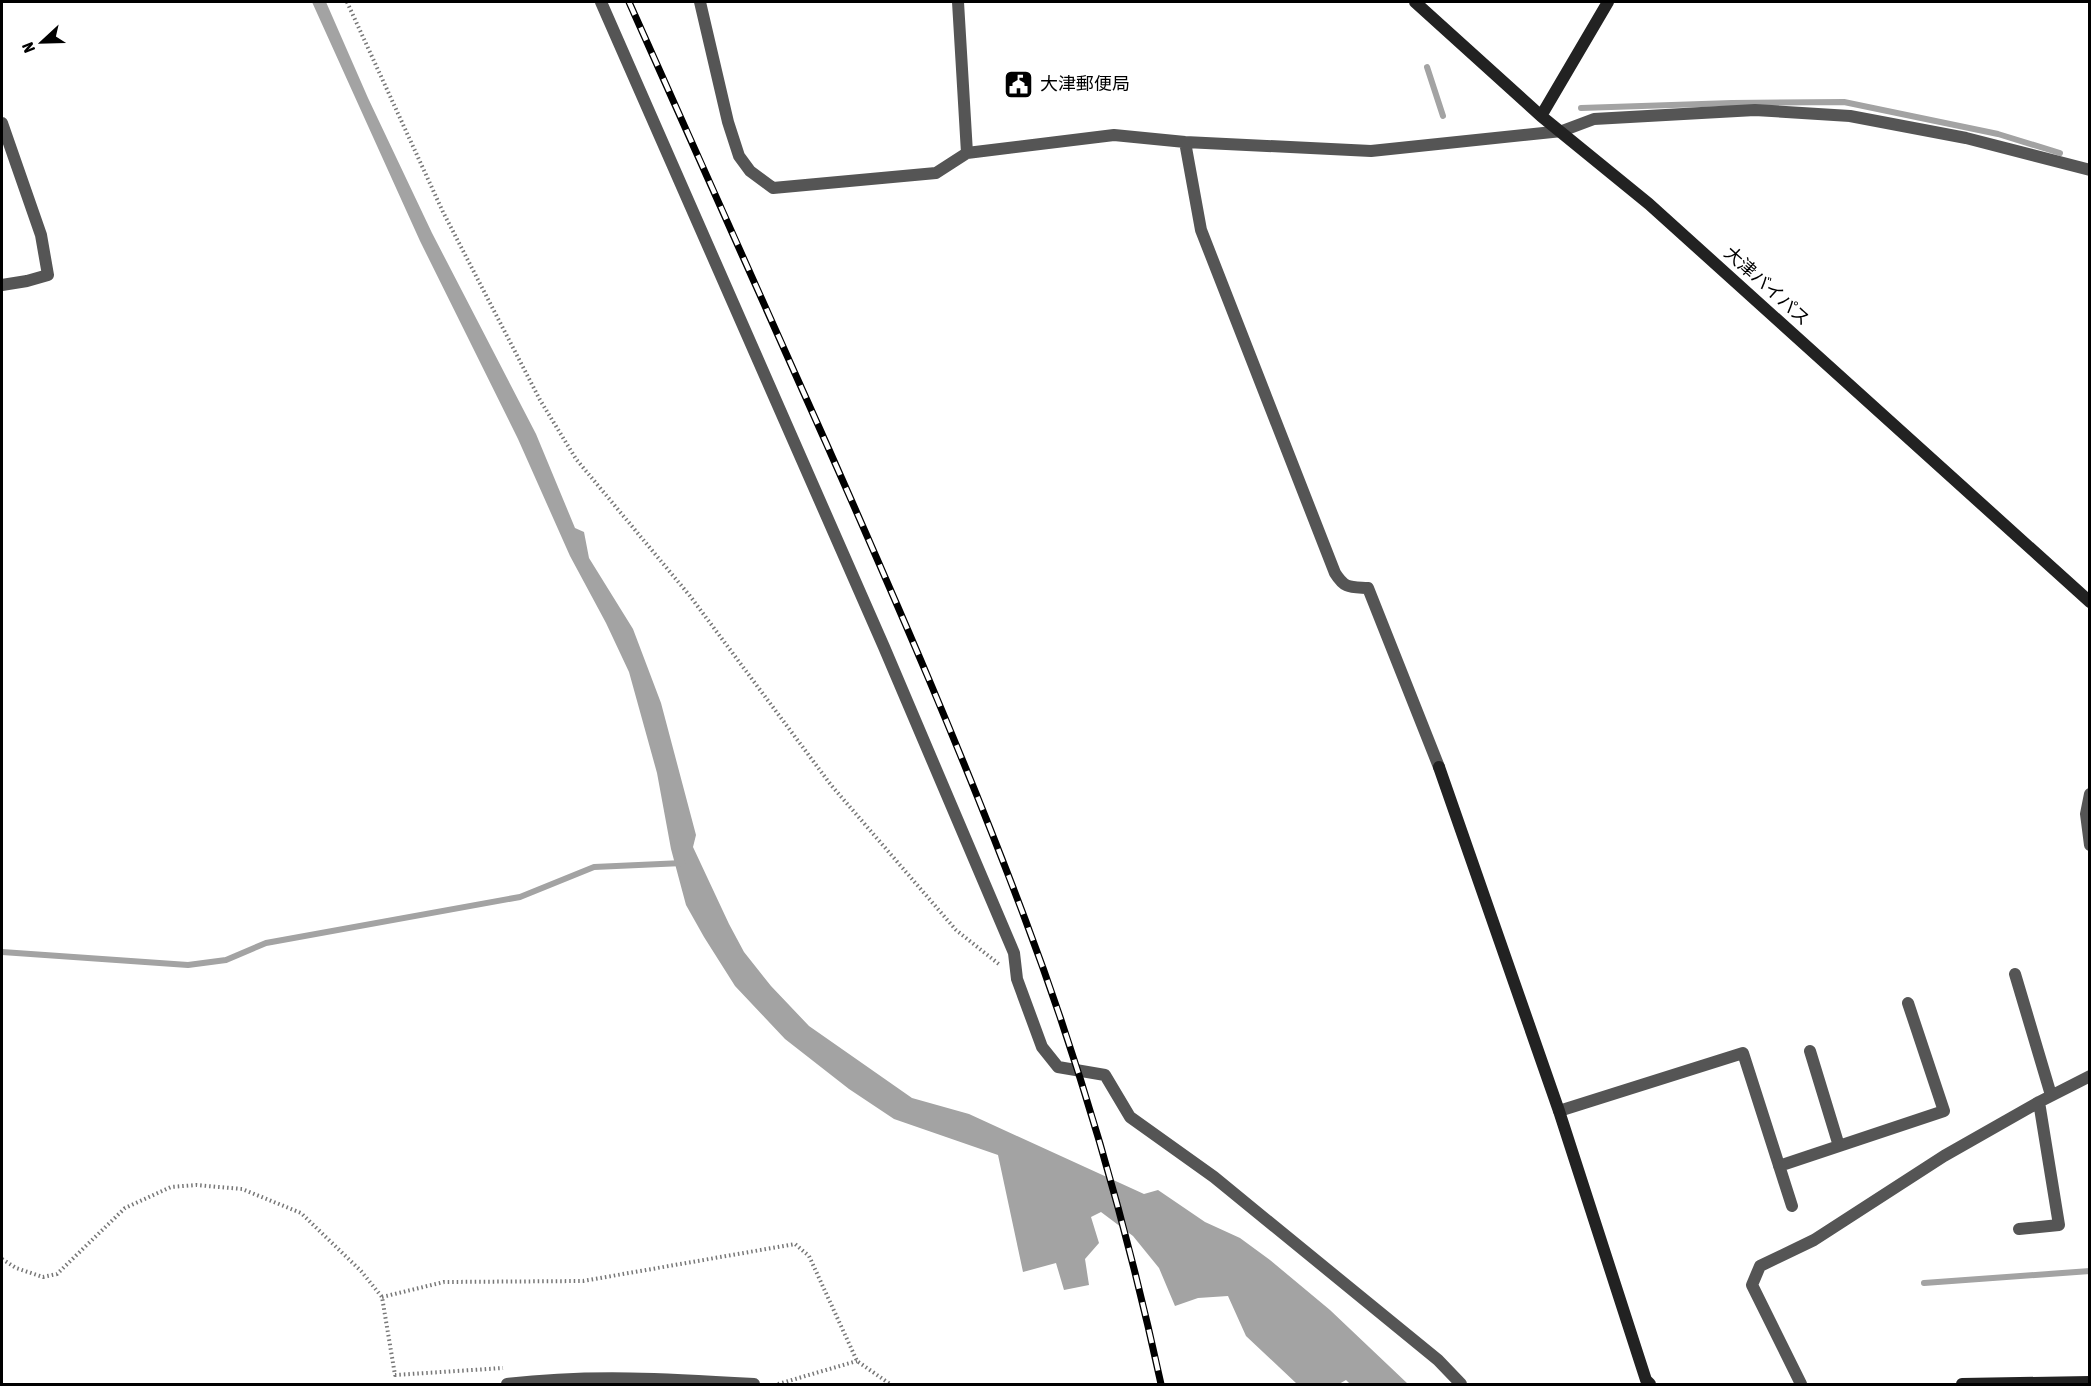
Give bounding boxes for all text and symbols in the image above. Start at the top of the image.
north arrow [12,12,72,72]
text: N [18,40,38,55]
public building icon: 大津郵便局 [1003,68,1035,100]
place label: 大津郵便局 [1040,73,1130,94]
street label: 大津バイパス [1720,242,1814,329]

